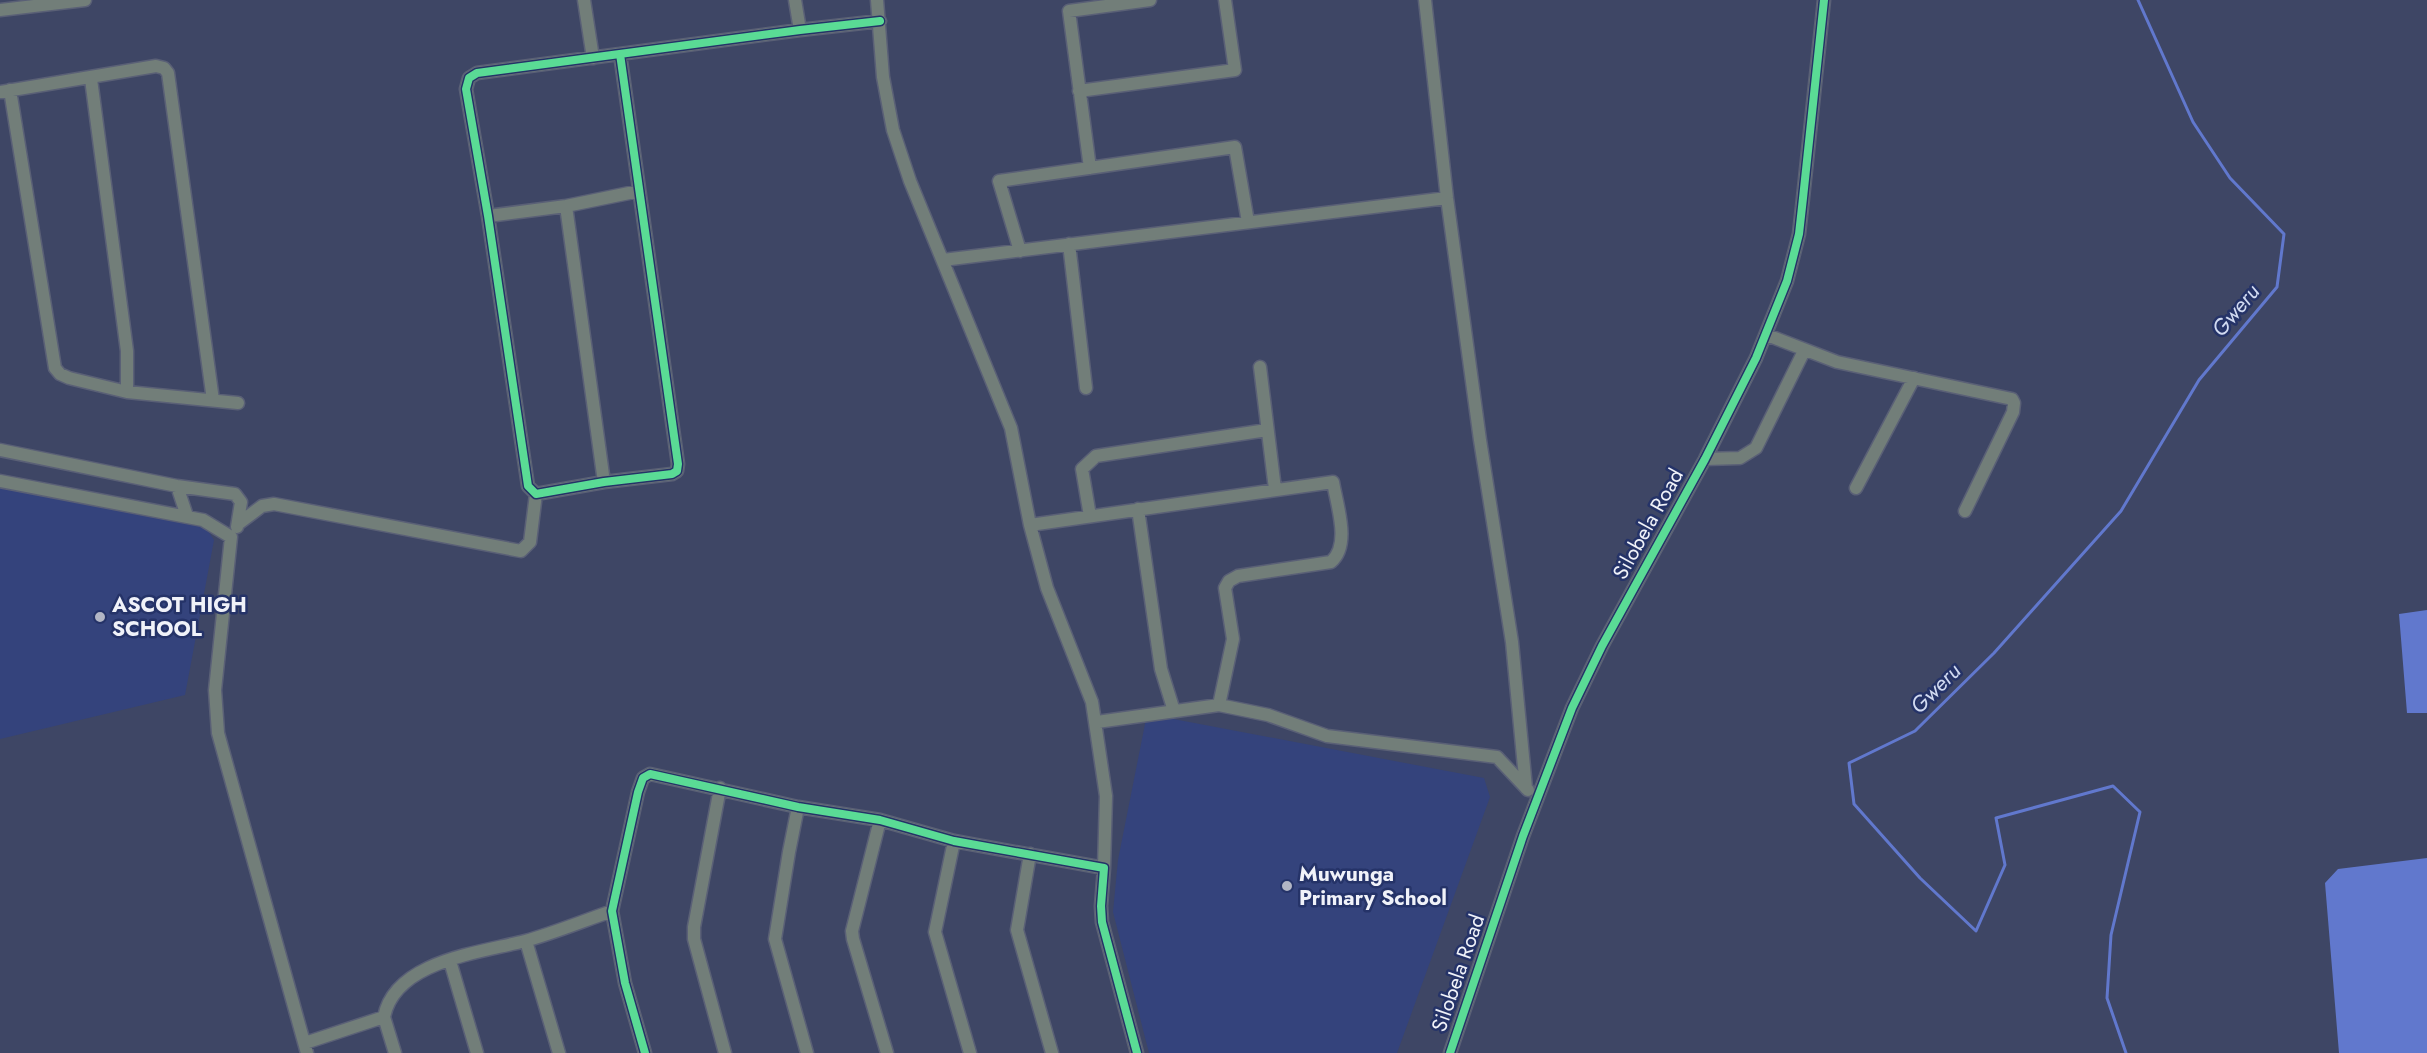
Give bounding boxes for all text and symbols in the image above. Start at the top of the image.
water label: Gweru [2203,277,2267,343]
street label: Silobela Road [1605,463,1691,585]
place label: ASCOT HIGH SCHOOL [111,590,247,644]
marker: ASCOT HIGH SCHOOL [93,610,107,624]
water label: Gweru [1902,655,1968,721]
place label: Muwunga Primary School [1299,859,1447,913]
marker: Muwunga Primary School [1280,879,1294,893]
street label: Silobela Road [1424,910,1492,1036]

